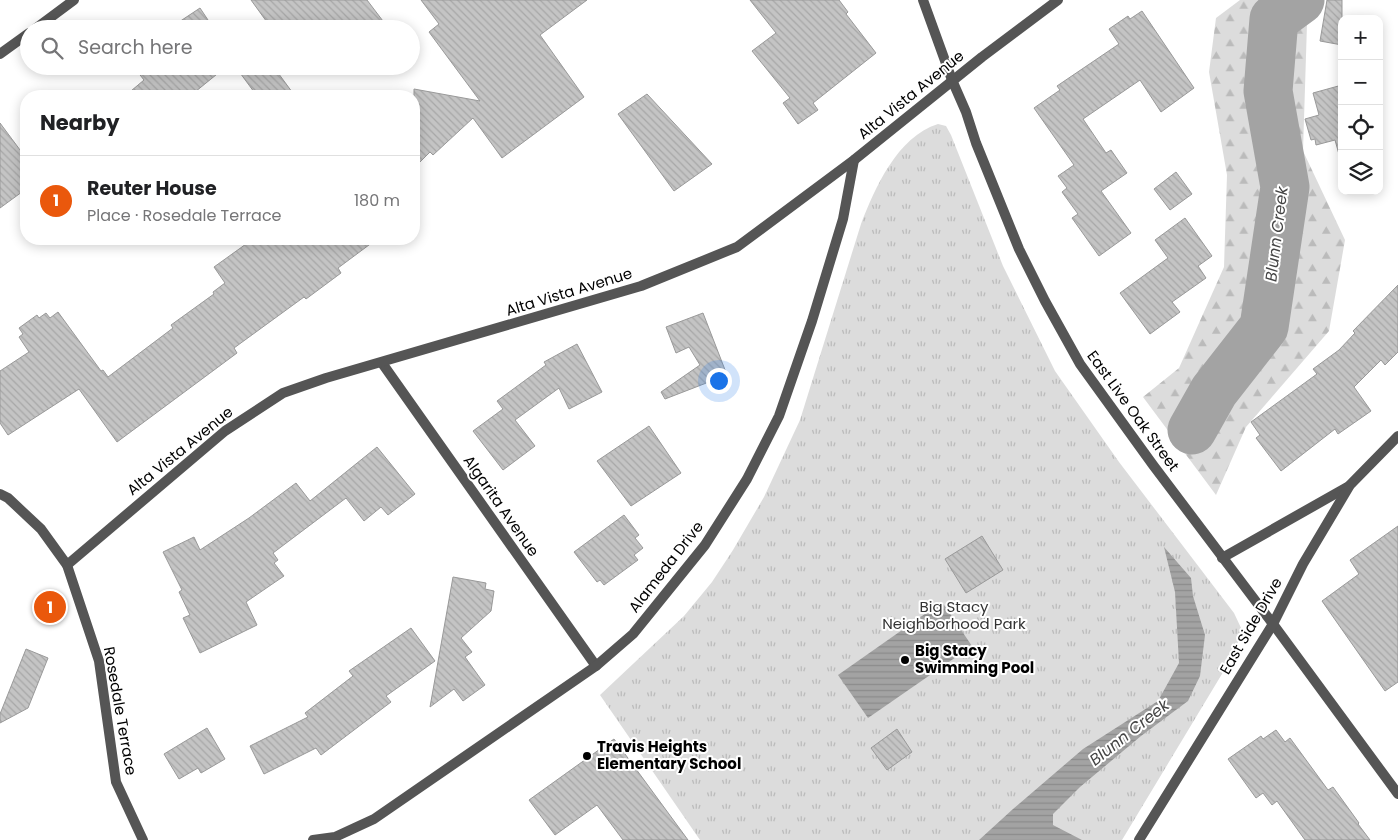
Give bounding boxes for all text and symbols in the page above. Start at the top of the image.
map controls [1338,15,1383,195]
button: + [1338,15,1383,60]
search box [20,20,420,75]
icon: search [38,34,66,62]
text: Search here [78,34,192,61]
street label: Alta Vista Avenue [853,45,968,144]
button: − [1338,60,1383,105]
button: locate [1338,105,1383,150]
text: Nearby [40,108,120,137]
button: layers [1338,150,1383,195]
text: Reuter House [87,175,217,202]
water label: Blunn Creek [1259,184,1294,283]
text: 1 [53,189,59,212]
text: 180 m [354,189,400,212]
text: Place · Rosedale Terrace [87,204,282,227]
street label: Alta Vista Avenue [503,262,635,321]
street label: East Live Oak Street [1082,346,1184,475]
your location [706,368,732,394]
street label: Alta Vista Avenue [122,401,237,500]
street label: Algarita Avenue [459,451,544,561]
street label: Alameda Drive [623,517,708,617]
street label: East Side Drive [1214,573,1287,678]
pin: 1 [34,588,66,626]
park label: Big Stacy Neighborhood Park [882,596,1026,634]
place label: Big Stacy Swimming Pool [915,640,1034,678]
street label: Rosedale Terrace [99,645,142,777]
marker: Big Stacy Swimming Pool [899,654,911,666]
water label: Blunn Creek [1085,693,1175,771]
place label: Travis Heights Elementary School [597,736,741,774]
marker: Travis Heights Elementary School [581,750,593,762]

